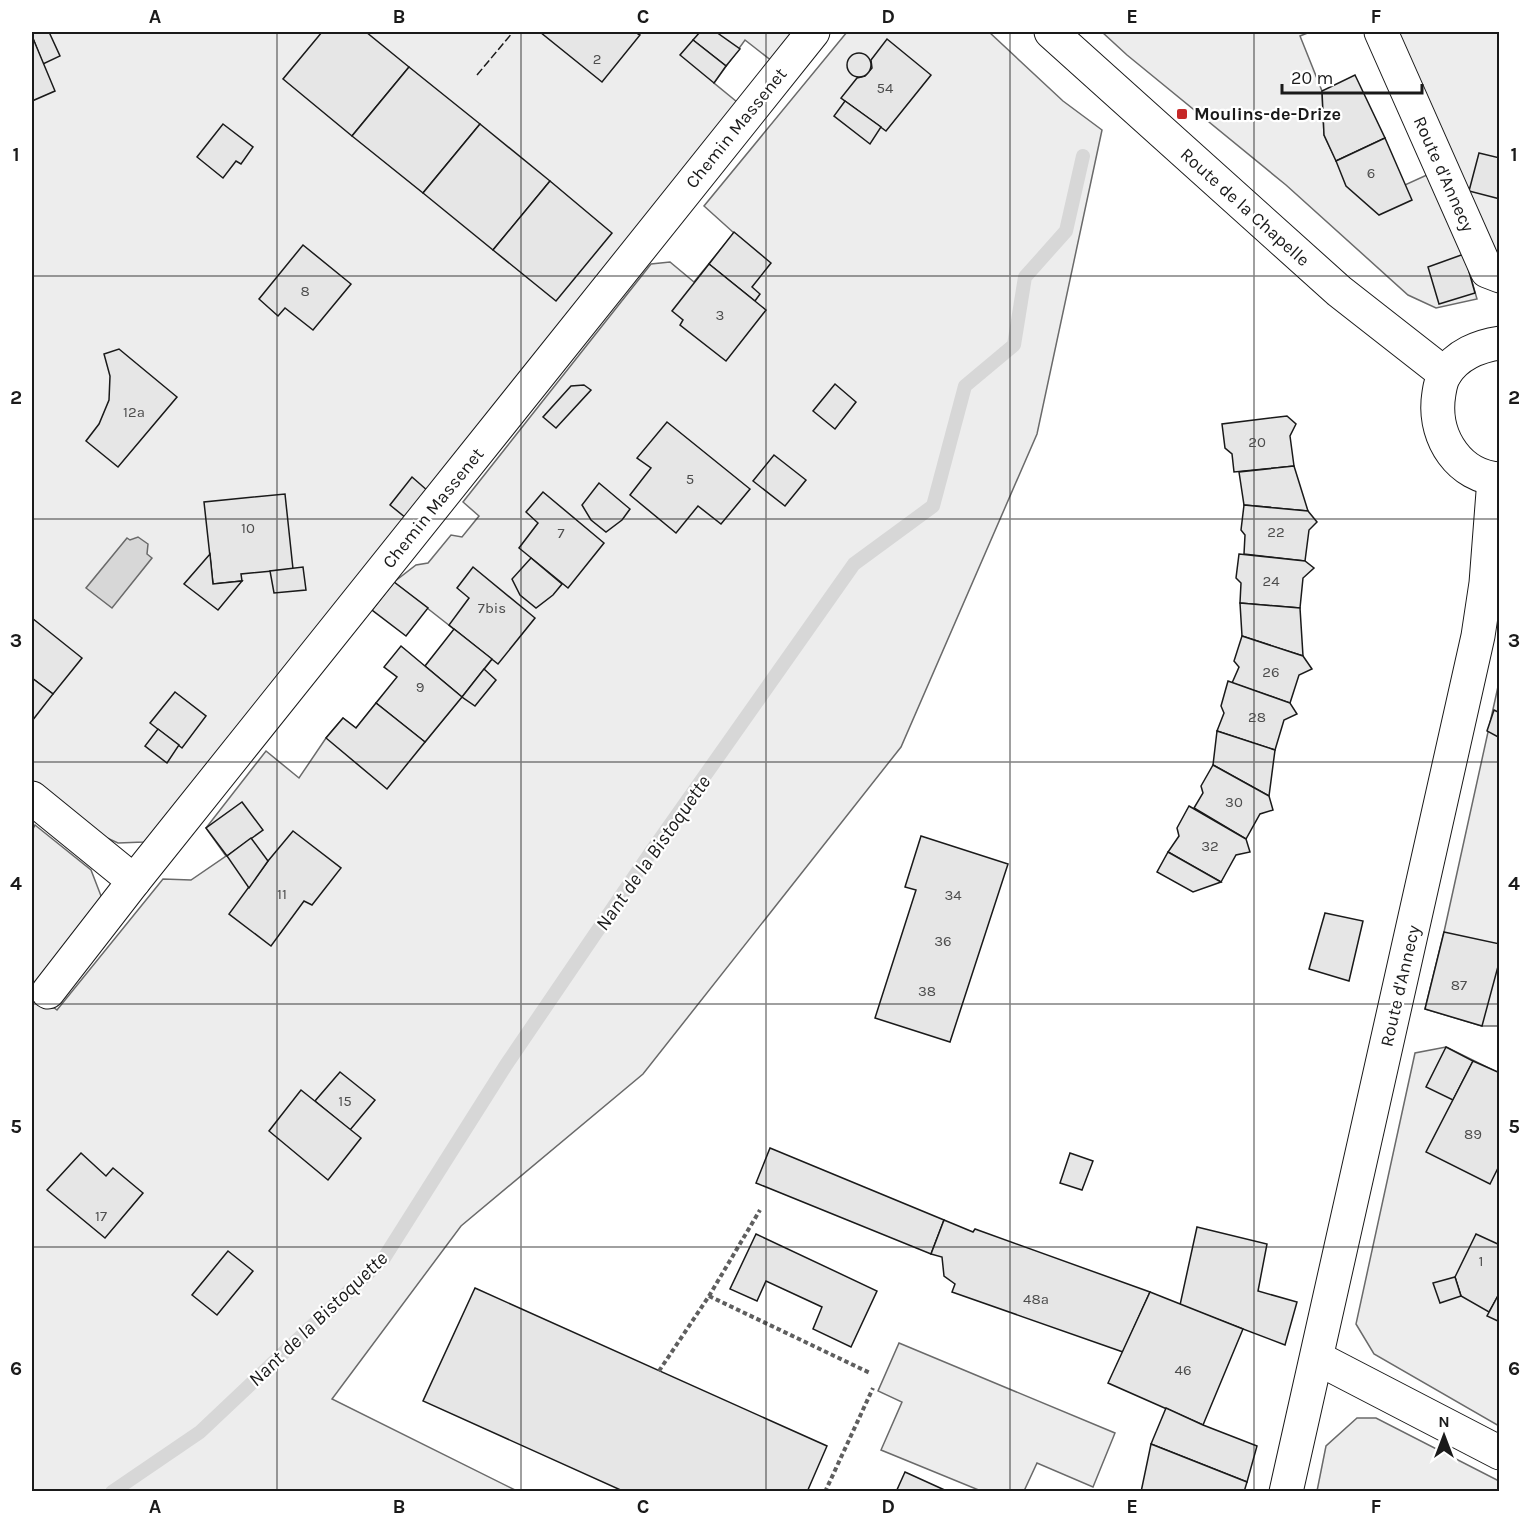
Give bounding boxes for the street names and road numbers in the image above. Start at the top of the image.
street label: Chemin Massenet [681,63,791,193]
street label: Route d'Annecy [1409,113,1480,236]
street label: Route de la Chapelle [1176,143,1314,271]
street label: Chemin Massenet [378,443,488,573]
street label: Route d'Annecy [1375,922,1425,1049]

